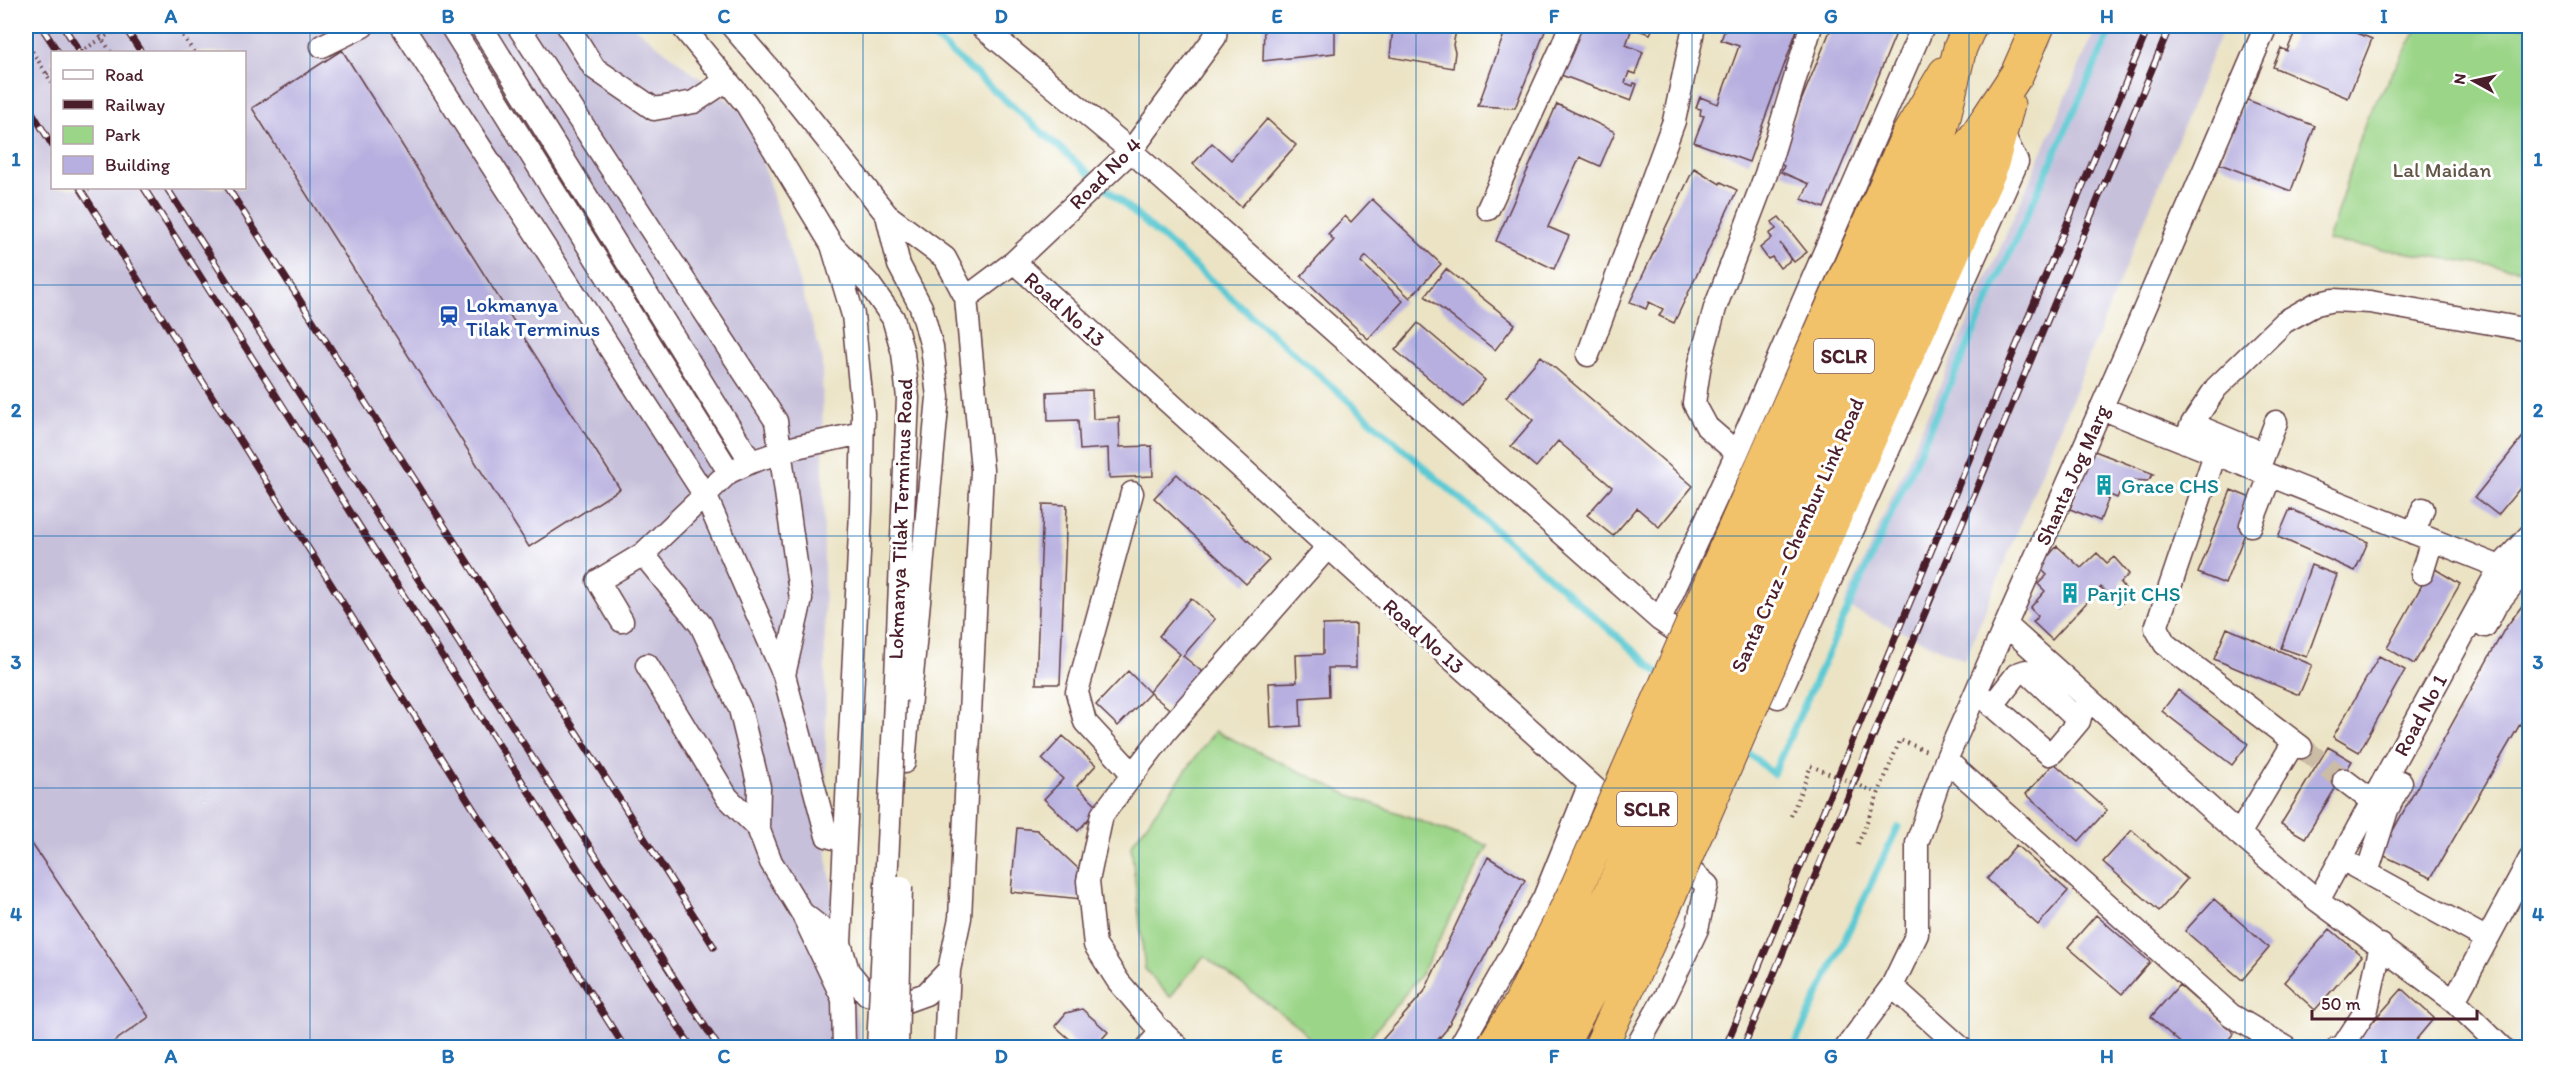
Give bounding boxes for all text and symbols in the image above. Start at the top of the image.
text: A [164,4,178,28]
text: B [442,4,455,28]
text: C [718,4,731,28]
text: D [994,4,1008,28]
text: E [1271,4,1283,28]
text: F [1549,4,1560,28]
text: G [1824,4,1838,28]
text: H [2100,4,2114,28]
text: I [2380,4,2388,28]
legend [51,51,246,189]
north arrow [2444,51,2504,111]
text: Road [105,64,144,86]
text: N [2449,72,2470,86]
text: Railway [105,94,166,116]
text: Park [105,124,140,146]
street label: Road No 4 [1064,131,1147,214]
text: 1 [11,147,21,171]
text: 1 [2533,147,2543,171]
text: Building [105,154,171,176]
park label: Lal Maidan [2393,157,2492,182]
street label: Road No 13 [1019,266,1111,352]
place label: Lokmanya Tilak Terminus [466,292,600,341]
station icon: Lokmanya Tilak Terminus [437,304,461,328]
road number: SCLR [1814,339,1874,373]
street label: Lokmanya Tilak Terminus Road [883,378,917,660]
street label: Santa Cruz – Chembur Link Road [1725,394,1869,676]
text: 2 [11,398,22,422]
text: 2 [2533,398,2544,422]
street label: Shanta Jog Marg [2030,401,2114,549]
building icon: Grace CHS [2092,473,2116,497]
place label: Grace CHS [2121,473,2219,498]
building icon: Parjit CHS [2058,581,2082,605]
place label: Parjit CHS [2087,581,2181,606]
street label: Road No 13 [1378,593,1470,679]
text: 3 [11,650,22,674]
text: 3 [2533,650,2544,674]
street label: Road No 1 [2388,669,2452,760]
road number: SCLR [1617,792,1677,826]
text: 4 [10,902,22,926]
text: 4 [2532,902,2544,926]
scale bar [2312,983,2477,1021]
text: 50 m [2321,993,2361,1015]
text: A [164,1044,178,1068]
text: B [442,1044,455,1068]
text: C [718,1044,731,1068]
text: D [994,1044,1008,1068]
text: E [1271,1044,1283,1068]
text: F [1549,1044,1560,1068]
text: G [1824,1044,1838,1068]
text: H [2100,1044,2114,1068]
text: I [2380,1044,2388,1068]

